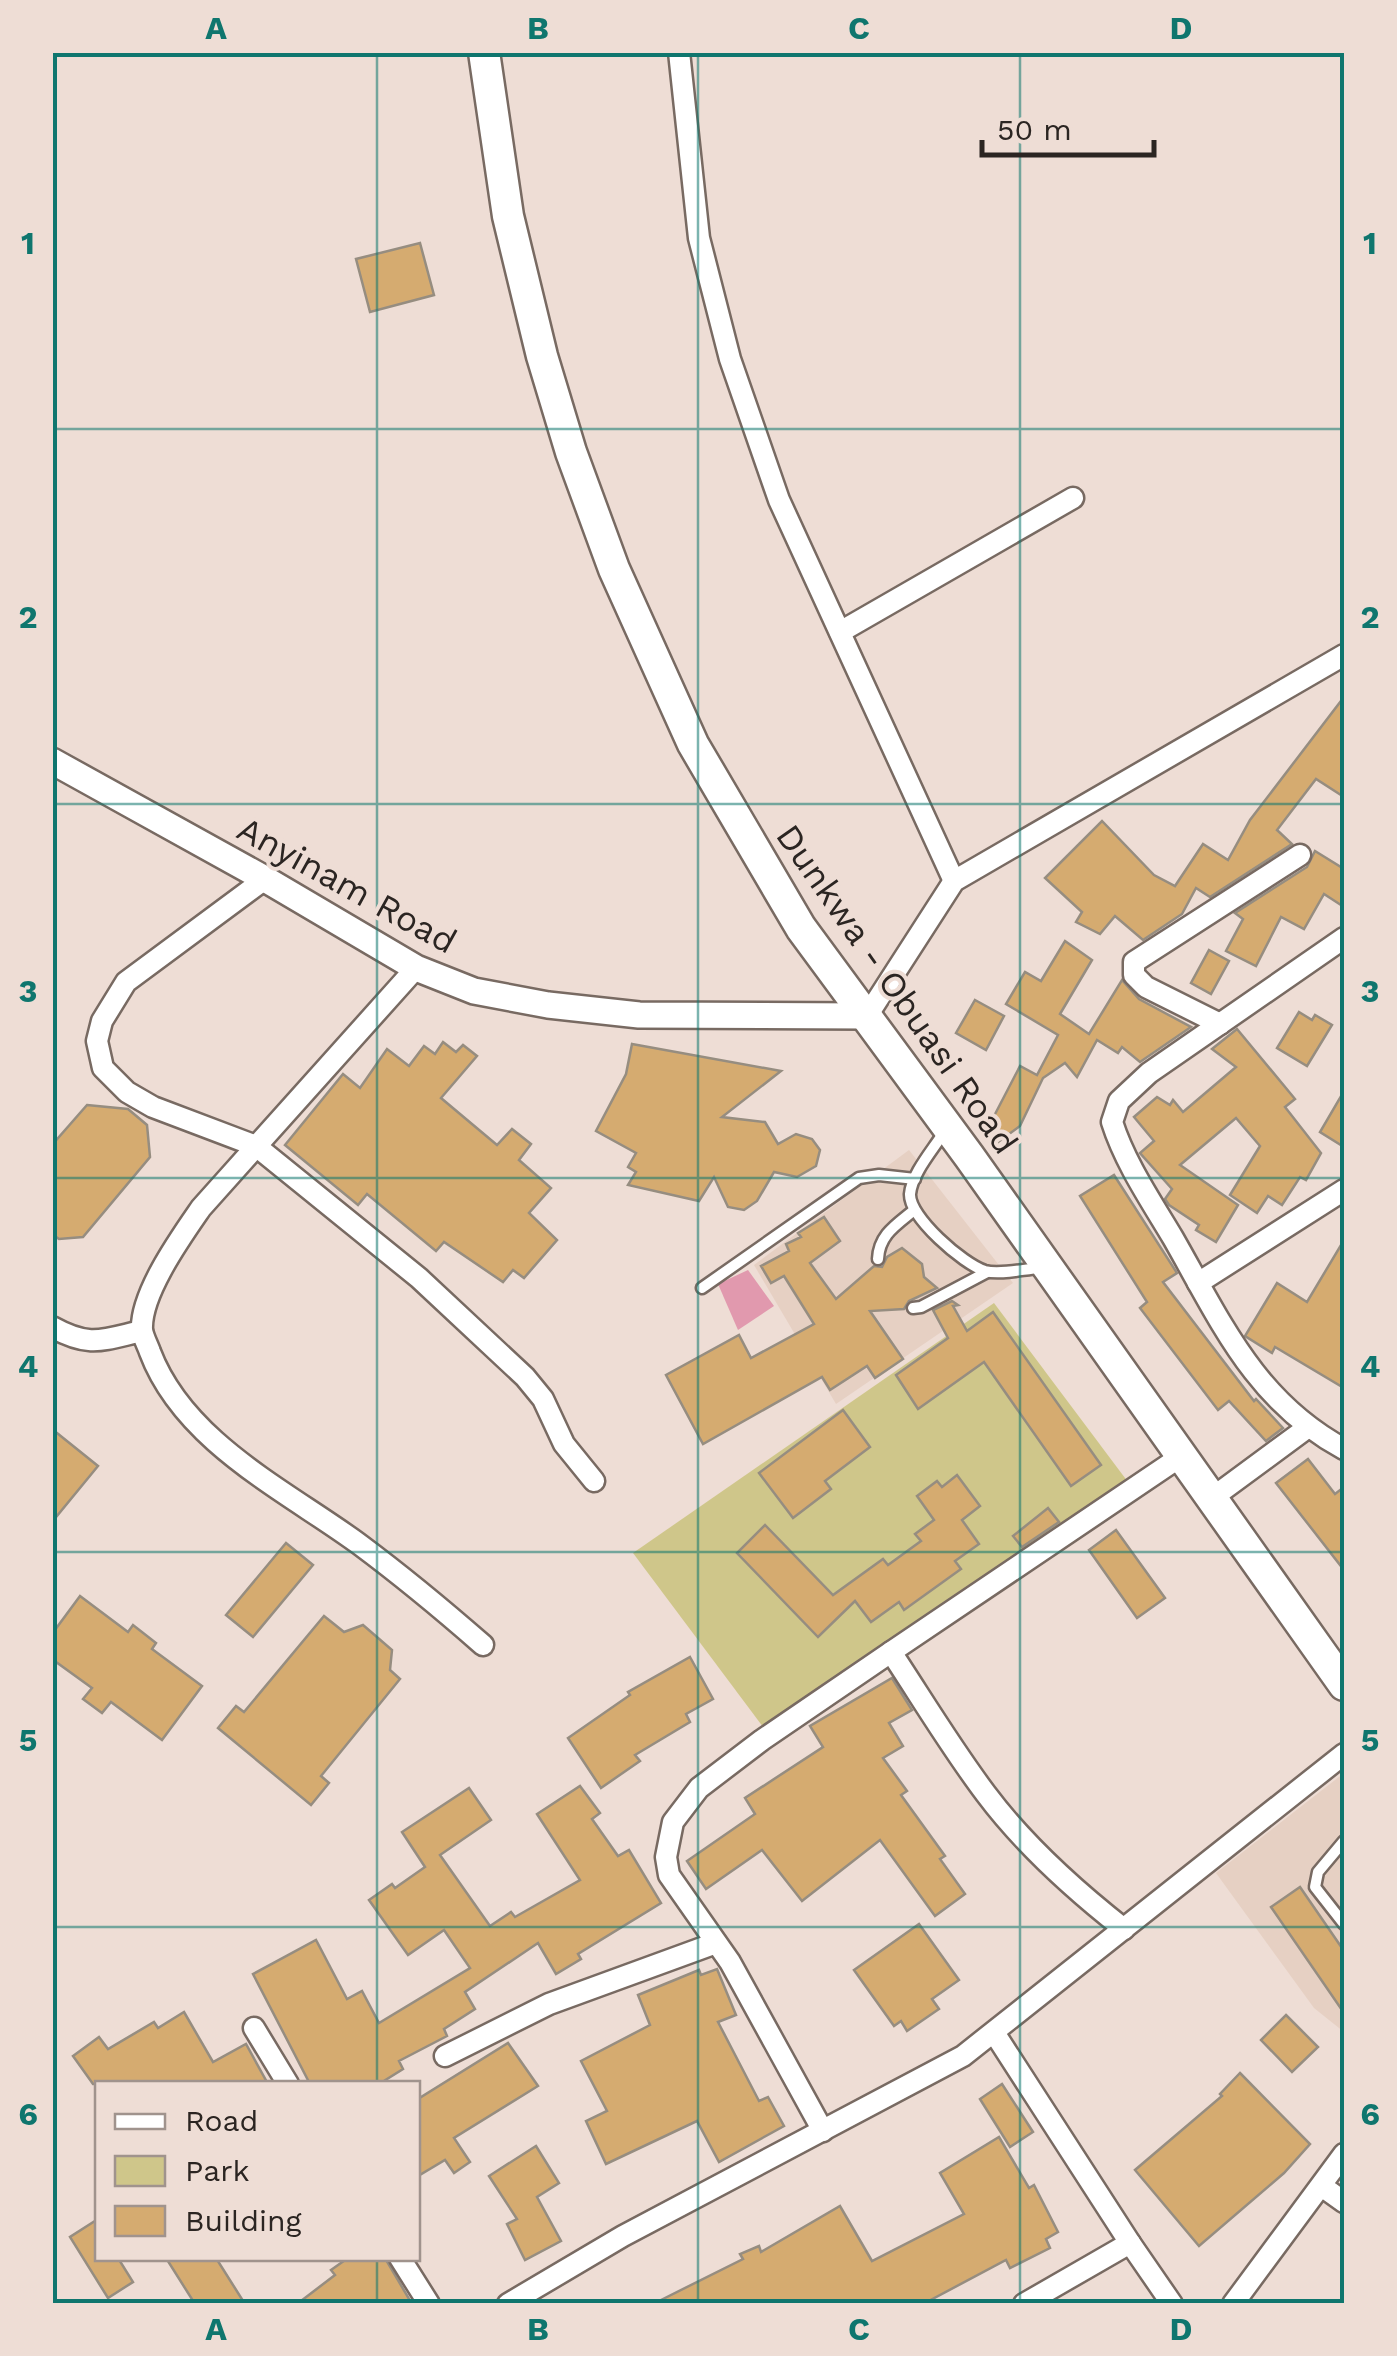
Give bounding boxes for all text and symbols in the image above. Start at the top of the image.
text: A [205,9,227,47]
text: B [527,9,549,47]
text: C [848,9,870,47]
text: D [1170,9,1192,47]
scale bar [982,95,1154,157]
text: 50 m [997,112,1072,147]
text: 1 [21,224,35,262]
text: 1 [1363,224,1377,262]
text: 2 [18,598,38,636]
text: 2 [1360,598,1380,636]
street label: Anyinam Road [230,808,464,962]
street label: Dunkwa - Obuasi Road [767,816,1027,1162]
text: 3 [19,972,37,1010]
text: 3 [1361,972,1379,1010]
text: 4 [18,1347,38,1385]
text: 4 [1360,1347,1380,1385]
text: 5 [19,1721,37,1759]
text: 5 [1361,1721,1379,1759]
legend [95,2081,420,2261]
text: 6 [18,2095,38,2133]
text: 6 [1360,2095,1380,2133]
text: Road [185,2103,258,2138]
text: Park [185,2153,250,2188]
text: Building [185,2203,302,2238]
text: A [205,2310,227,2348]
text: B [527,2310,549,2348]
text: C [848,2310,870,2348]
text: D [1170,2310,1192,2348]

